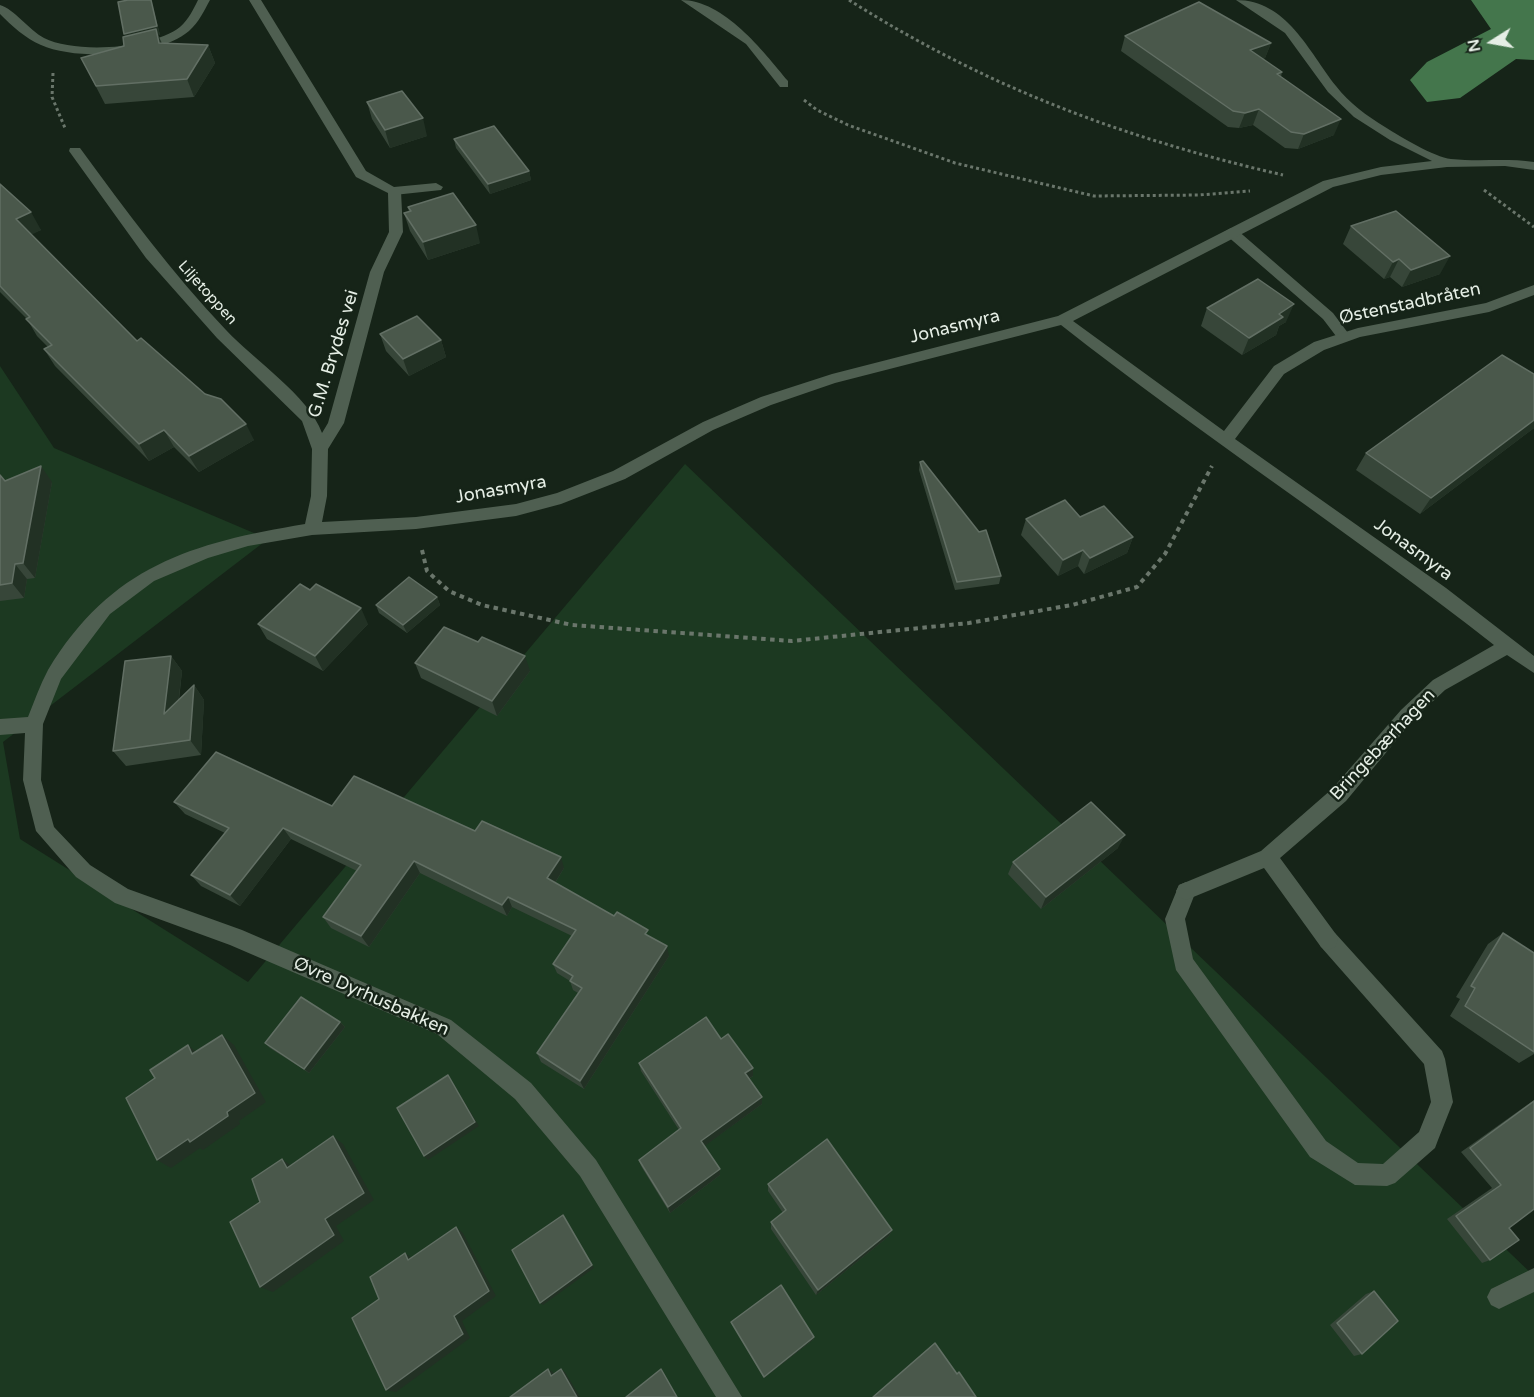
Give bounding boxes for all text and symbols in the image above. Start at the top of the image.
north arrow [1462,12,1522,72]
text: N [1463,37,1485,54]
street label: Liljetoppen [174,257,240,329]
street label: Østenstadbråten [1337,278,1483,330]
street label: G.M. Brydes vei [304,287,364,421]
street label: Jonasmyra [908,305,1002,349]
street label: Jonasmyra [454,471,548,509]
street label: Jonasmyra [1369,514,1457,586]
street label: Bringebærhagen [1326,685,1440,805]
street label: Øvre Dyrhusbakken [290,953,452,1041]

